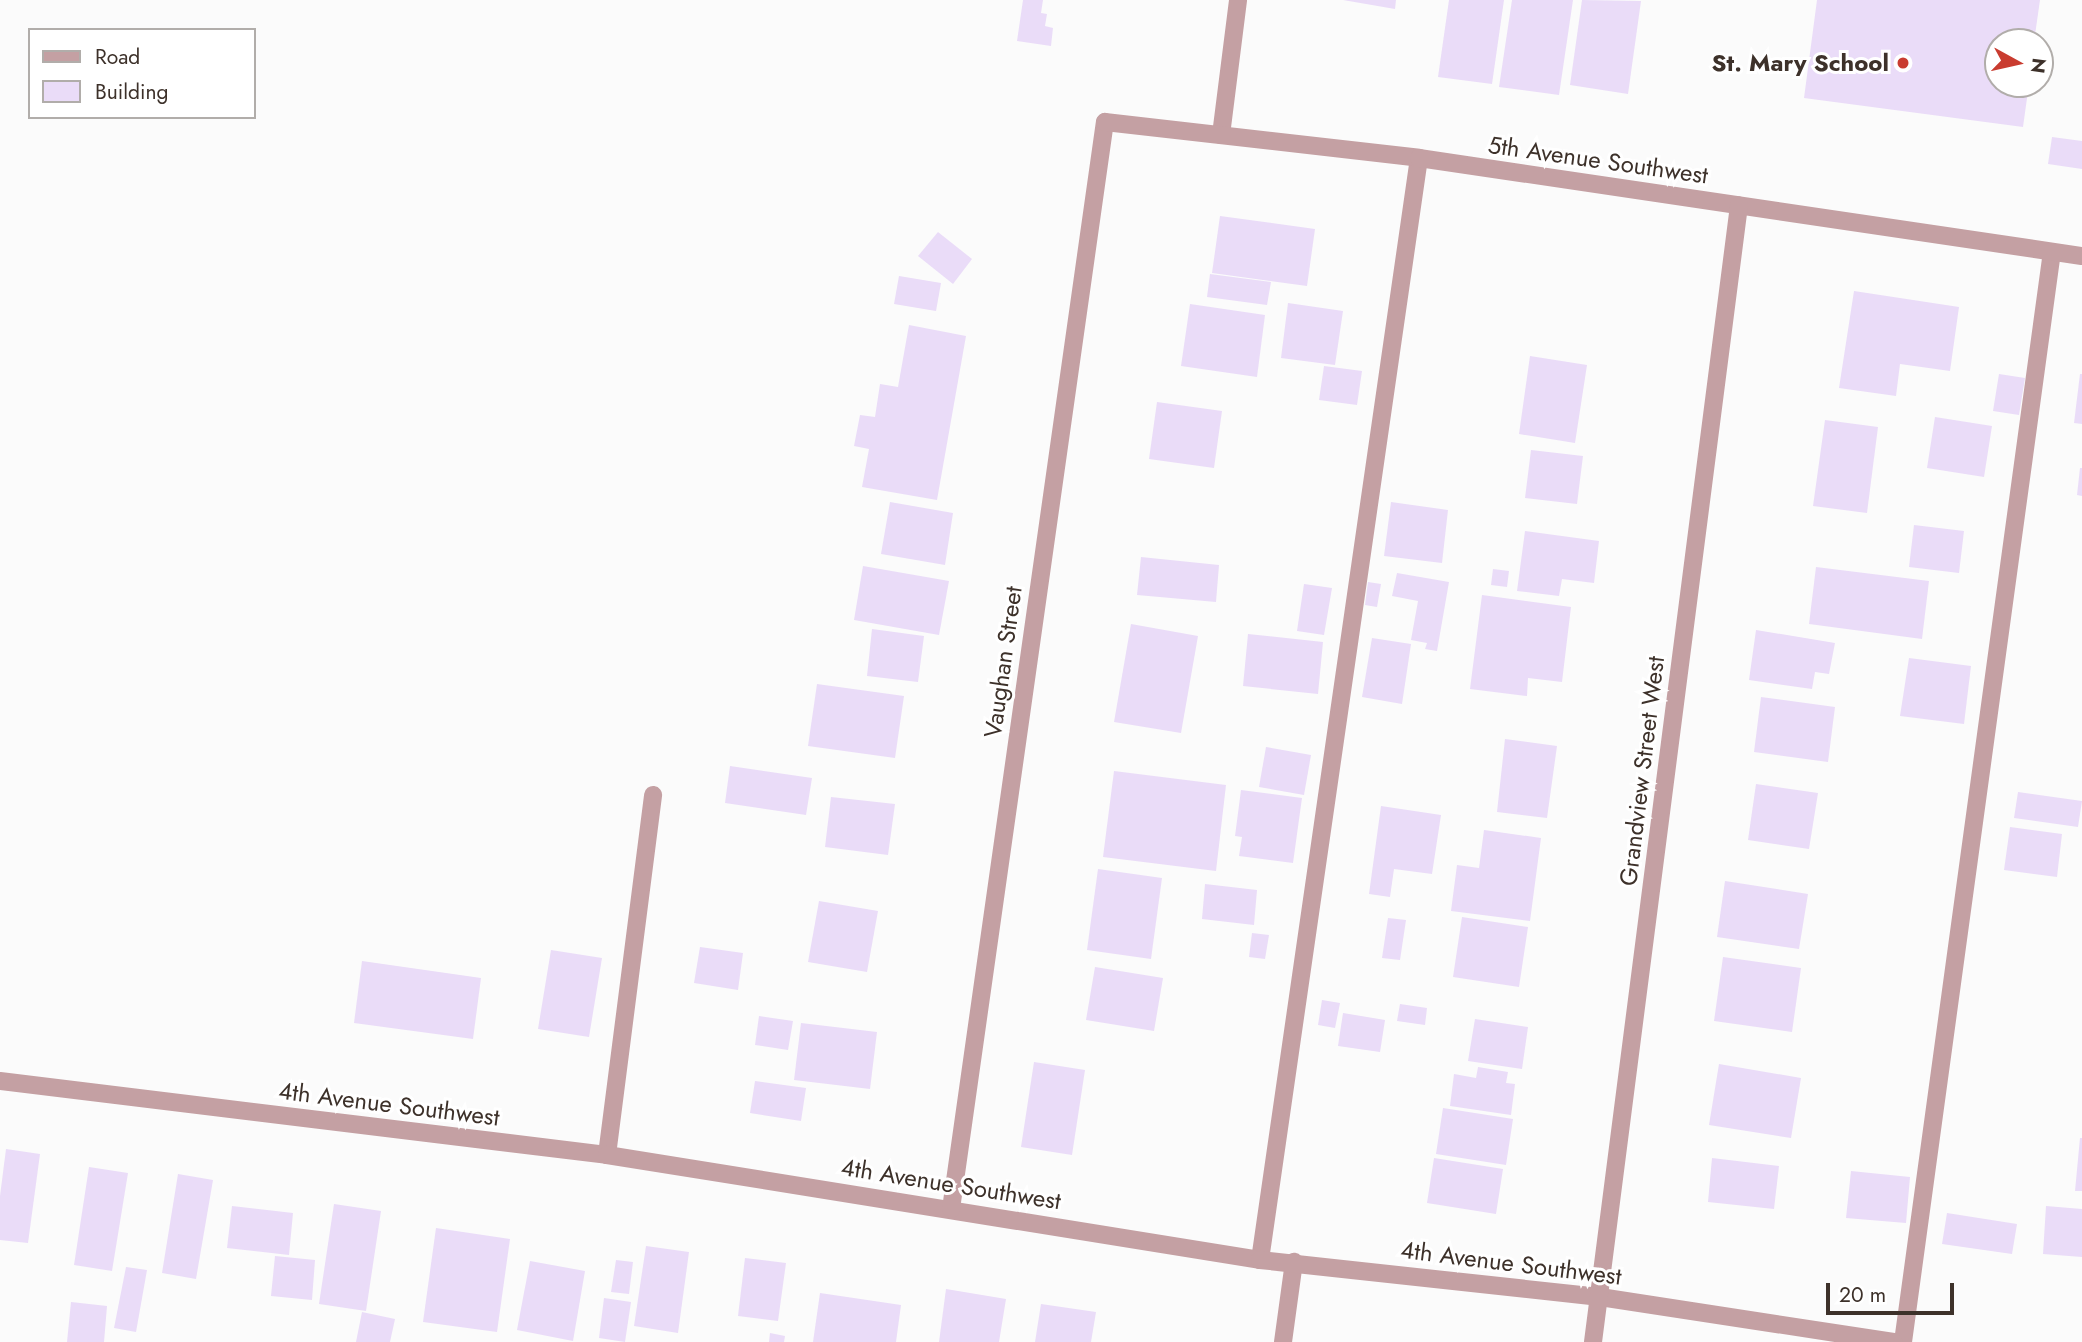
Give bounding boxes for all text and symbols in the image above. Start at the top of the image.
legend [28,28,256,119]
north arrow [1984,28,2054,98]
text: Road [95,42,140,72]
place label: St. Mary School [1712,49,1889,77]
marker: St. Mary School [1895,55,1911,71]
text: N [2024,56,2053,75]
text: Building [95,77,168,107]
street label: 5th Avenue Southwest [1486,130,1710,190]
street label: Vaughan Street [978,585,1028,739]
street label: Grandview Street West [1614,655,1670,887]
street label: 4th Avenue Southwest [277,1076,501,1132]
street label: 4th Avenue Southwest [839,1152,1063,1216]
street label: 4th Avenue Southwest [1399,1235,1623,1291]
scale bar [1830,1268,1958,1312]
text: 20 m [1839,1280,1886,1310]

